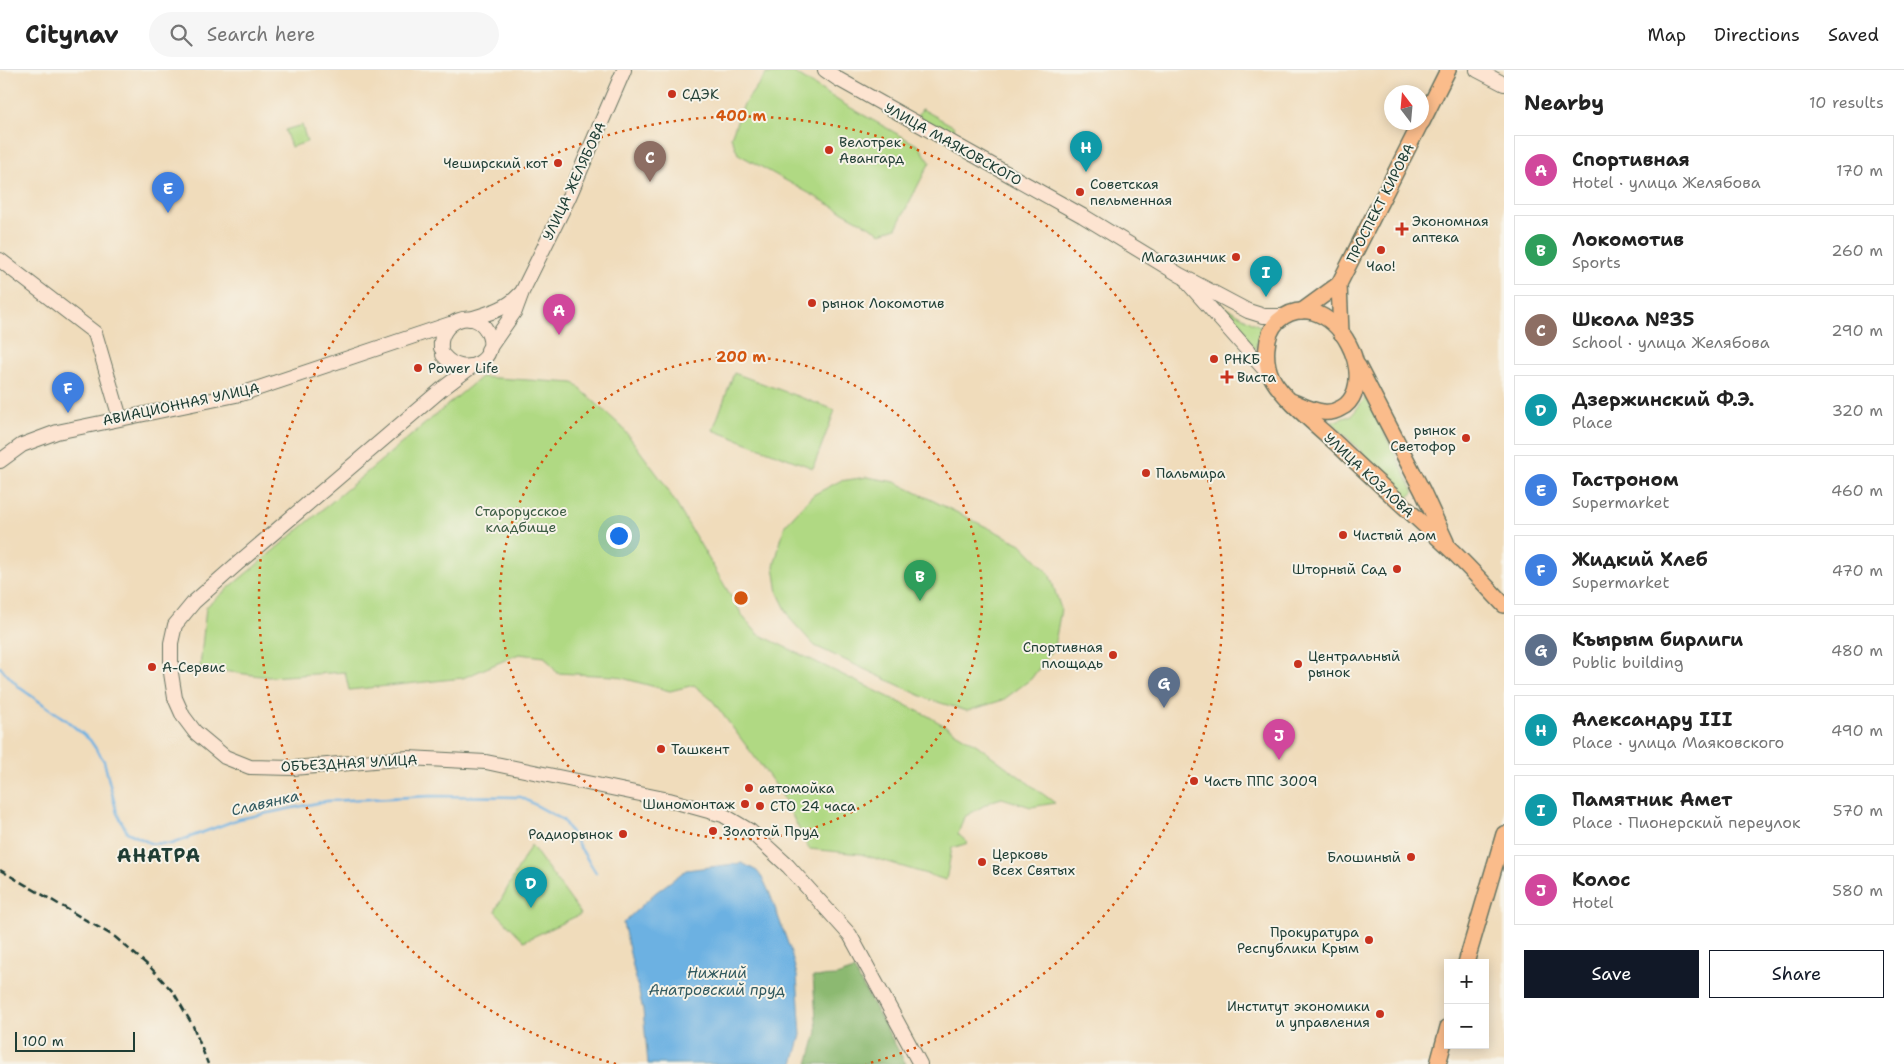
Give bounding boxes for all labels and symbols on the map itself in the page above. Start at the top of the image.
place label: СДЭК [682,85,719,103]
north arrow [1384,85,1429,130]
marker: СДЭК [666,88,678,100]
street label: УЛИЦА МАЯКОВСКОГО [881,99,1025,189]
text: 400 m [716,106,766,126]
street label: УЛИЦА ЖЕЛЯБОВА [539,119,609,243]
pin: H [1070,131,1102,172]
place label: Велотрек Авангард [839,133,904,167]
street label: ПРОСПЕКТ КИРОВА [1342,140,1418,266]
pin: C [634,141,666,182]
marker: Велотрек Авангард [823,144,835,156]
place label: Чеширский кот [443,154,549,172]
marker: Чеширский кот [552,157,564,169]
pin: E [152,172,184,213]
place label: Советская пельменная [1090,175,1172,209]
marker: Советская пельменная [1074,186,1086,198]
place label: Экономная аптека [1412,212,1489,246]
marker: Экономная аптека [1396,223,1408,235]
marker: Чао! [1375,244,1387,256]
place label: Магазинчик [1141,248,1227,266]
marker: Магазинчик [1230,251,1242,263]
pin: I [1250,256,1282,297]
place label: Чао! [1366,257,1396,275]
pin: A [543,294,575,335]
place label: рынок Локомотив [822,294,944,312]
marker: рынок Локомотив [806,297,818,309]
text: 200 m [716,347,766,367]
place label: РНКБ [1224,350,1260,368]
marker: РНКБ [1208,353,1220,365]
place label: Power Life [428,359,499,377]
marker: Power Life [412,362,424,374]
place label: Виста [1237,368,1276,386]
marker: Виста [1221,371,1233,383]
pin: F [52,372,84,413]
street label: АВИАЦИОННАЯ УЛИЦА [101,379,261,429]
place label: рынок Светофор [1390,421,1457,455]
street label: УЛИЦА КОЗЛОВА [1320,429,1418,521]
marker: рынок Светофор [1460,432,1472,444]
place label: Пальмира [1156,464,1226,482]
marker: Пальмира [1140,467,1152,479]
park label: Старорусское кладбище [475,502,567,536]
your location [606,523,632,549]
place label: Чистый дом [1353,526,1436,544]
marker: Чистый дом [1337,529,1349,541]
pin: B [904,560,936,601]
place label: Шторный Сад [1292,560,1387,578]
marker: Шторный Сад [1391,563,1403,575]
centre of rings [732,589,750,607]
place label: Спортивная площадь [1023,638,1103,672]
place label: Центральный рынок [1308,647,1400,681]
marker: Спортивная площадь [1107,649,1119,661]
place label: А-Сервис [162,658,225,676]
marker: Центральный рынок [1292,658,1304,670]
marker: А-Сервис [146,661,158,673]
pin: G [1148,667,1180,708]
pin: J [1263,719,1295,760]
place label: Ташкент [671,740,730,758]
marker: Ташкент [655,743,667,755]
street label: ОБЪЕЗДНАЯ УЛИЦА [280,750,418,776]
place label: Часть ППС 3009 [1204,772,1317,790]
marker: Часть ППС 3009 [1188,775,1200,787]
place label: автомойка [759,779,835,797]
marker: автомойка [743,782,755,794]
water label: Славянка [229,785,301,821]
place label: Шиномонтаж [643,795,736,813]
place label: СТО 24 часа [770,797,856,815]
marker: Шиномонтаж [739,798,751,810]
marker: СТО 24 часа [754,800,766,812]
place label: Золотой Пруд [723,822,819,840]
place label: Радиорынок [528,825,614,843]
marker: Золотой Пруд [707,825,719,837]
marker: Радиорынок [617,828,629,840]
district label: АНАТРА [117,843,201,868]
place label: Церковь Всех Святых [992,845,1075,879]
place label: Блошиный [1327,848,1401,866]
marker: Блошиный [1405,851,1417,863]
marker: Церковь Всех Святых [976,856,988,868]
pin: D [515,867,547,908]
place label: Прокуратура Республики Крым [1237,923,1359,957]
marker: Прокуратура Республики Крым [1363,934,1375,946]
water label: Нижний Анатровский пруд [649,963,785,1000]
place label: Институт экономики и управления [1227,997,1370,1031]
marker: Институт экономики и управления [1374,1008,1386,1020]
scale bar [15,1029,135,1052]

